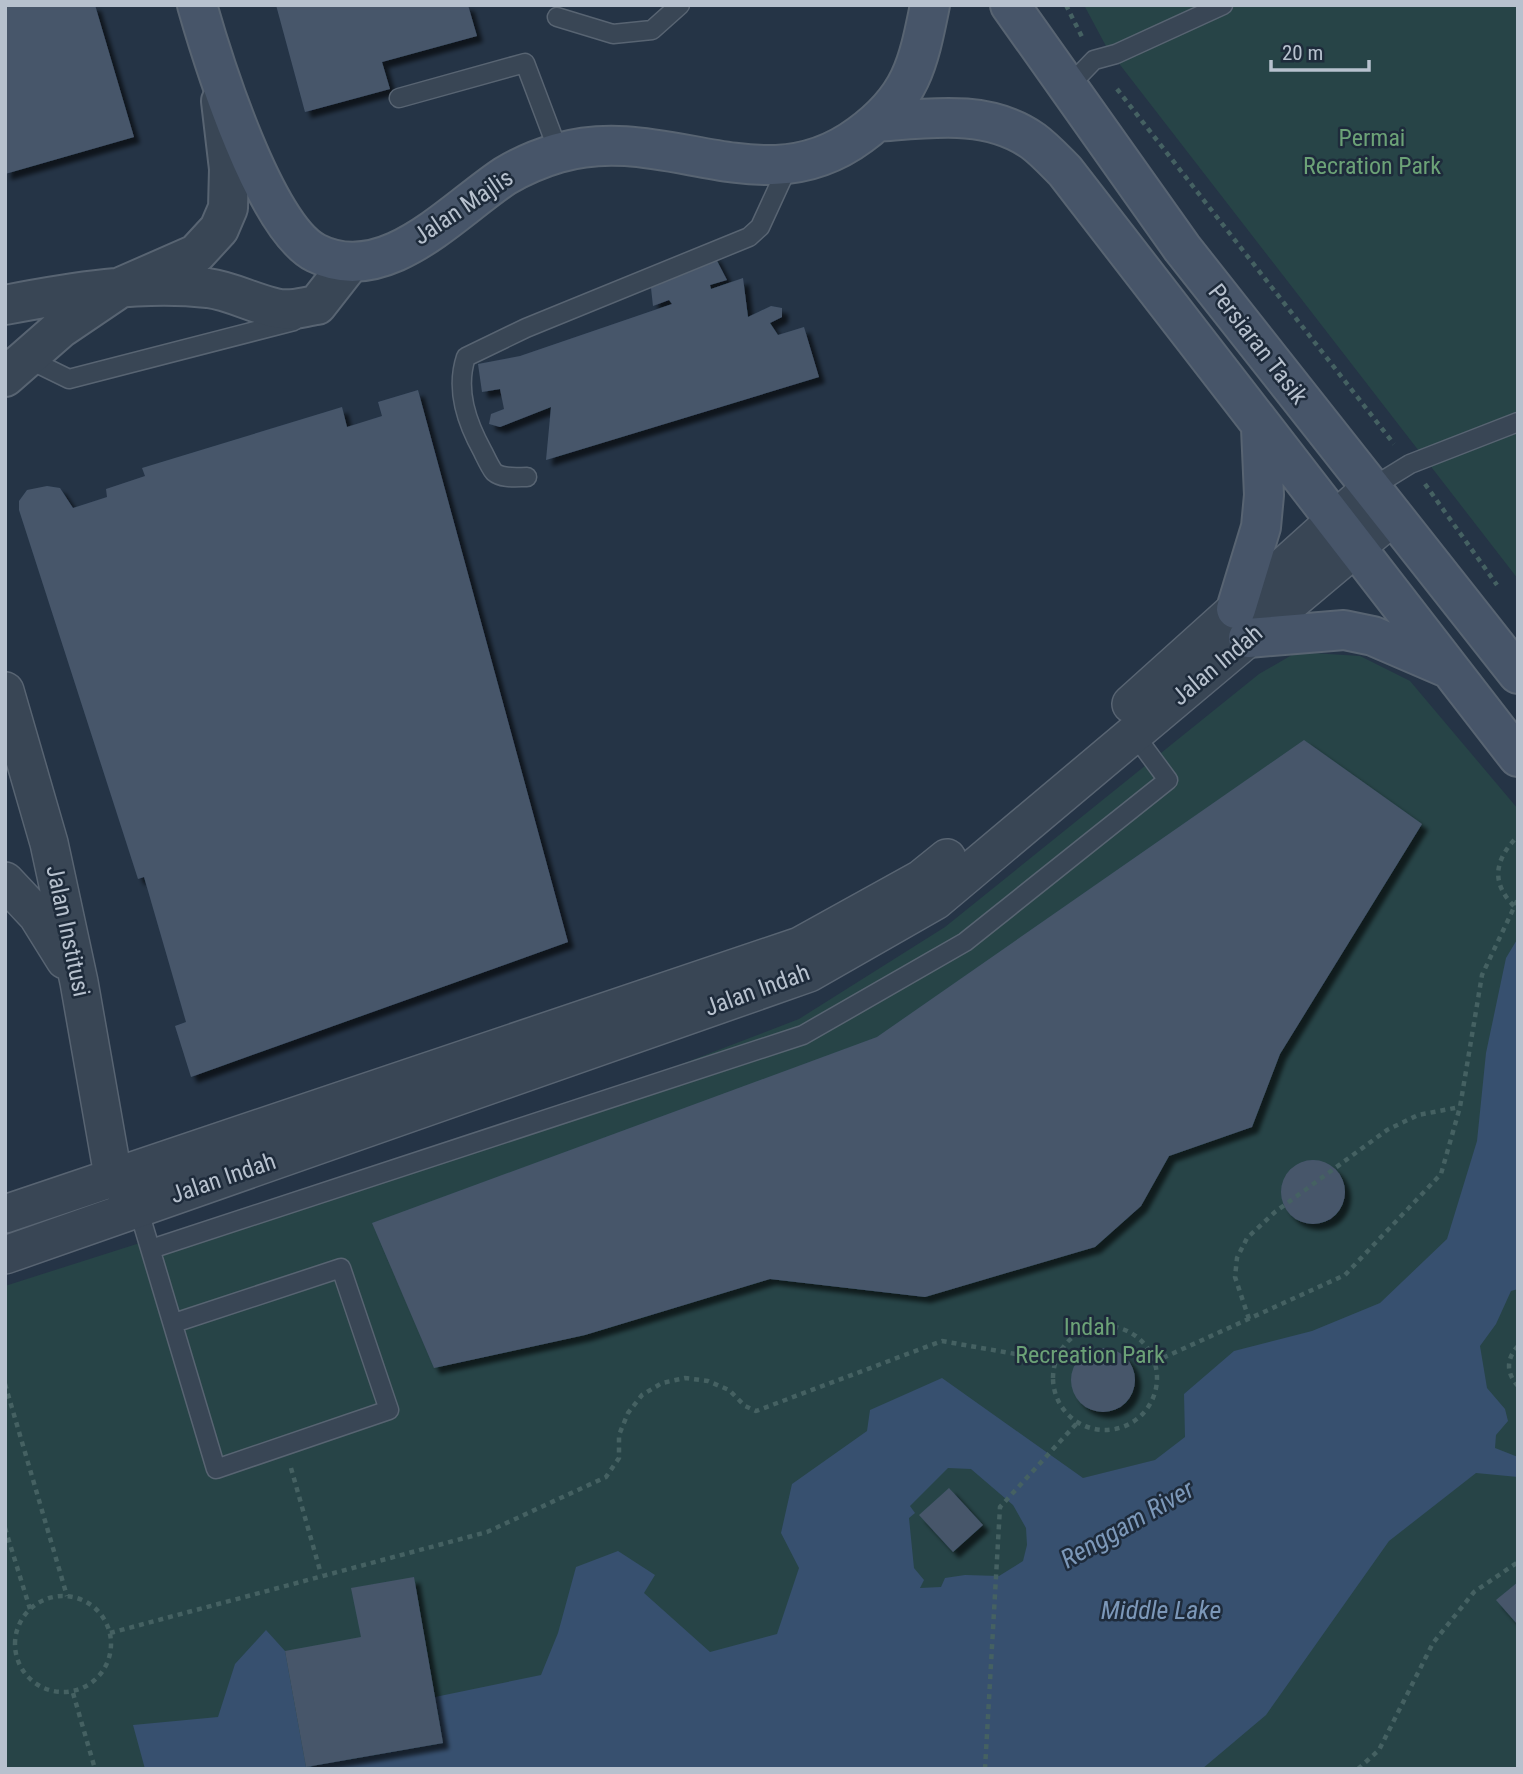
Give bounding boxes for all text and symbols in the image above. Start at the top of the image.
scale bar [1271,28,1369,72]
text: 20 m [1282,41,1323,65]
park label: Permai Recration Park [1303,124,1441,180]
street label: Jalan Majlis [408,163,518,251]
street label: Persiaran Tasik [1202,278,1314,410]
street label: Jalan Indah [1166,619,1268,711]
street label: Jalan Institusi [40,863,96,999]
street label: Jalan Indah [701,958,813,1022]
street label: Jalan Indah [167,1147,279,1209]
park label: Indah Recreation Park [1015,1313,1165,1369]
water label: Renggam River [1055,1473,1200,1574]
water label: Middle Lake [1101,1595,1221,1625]

